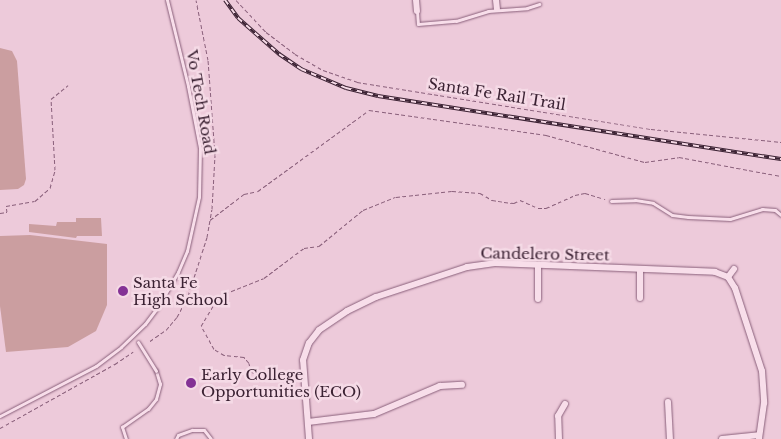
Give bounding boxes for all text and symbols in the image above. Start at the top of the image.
street label: Vo Tech Road [183,48,219,156]
street label: Santa Fe Rail Trail [427,74,567,114]
street label: Candelero Street [480,244,610,264]
place label: Santa Fe High School [133,273,228,308]
marker: Santa Fe High School [117,285,129,297]
place label: Early College Opportunities (ECO) [201,365,361,400]
marker: Early College Opportunities (ECO) [185,377,197,389]

